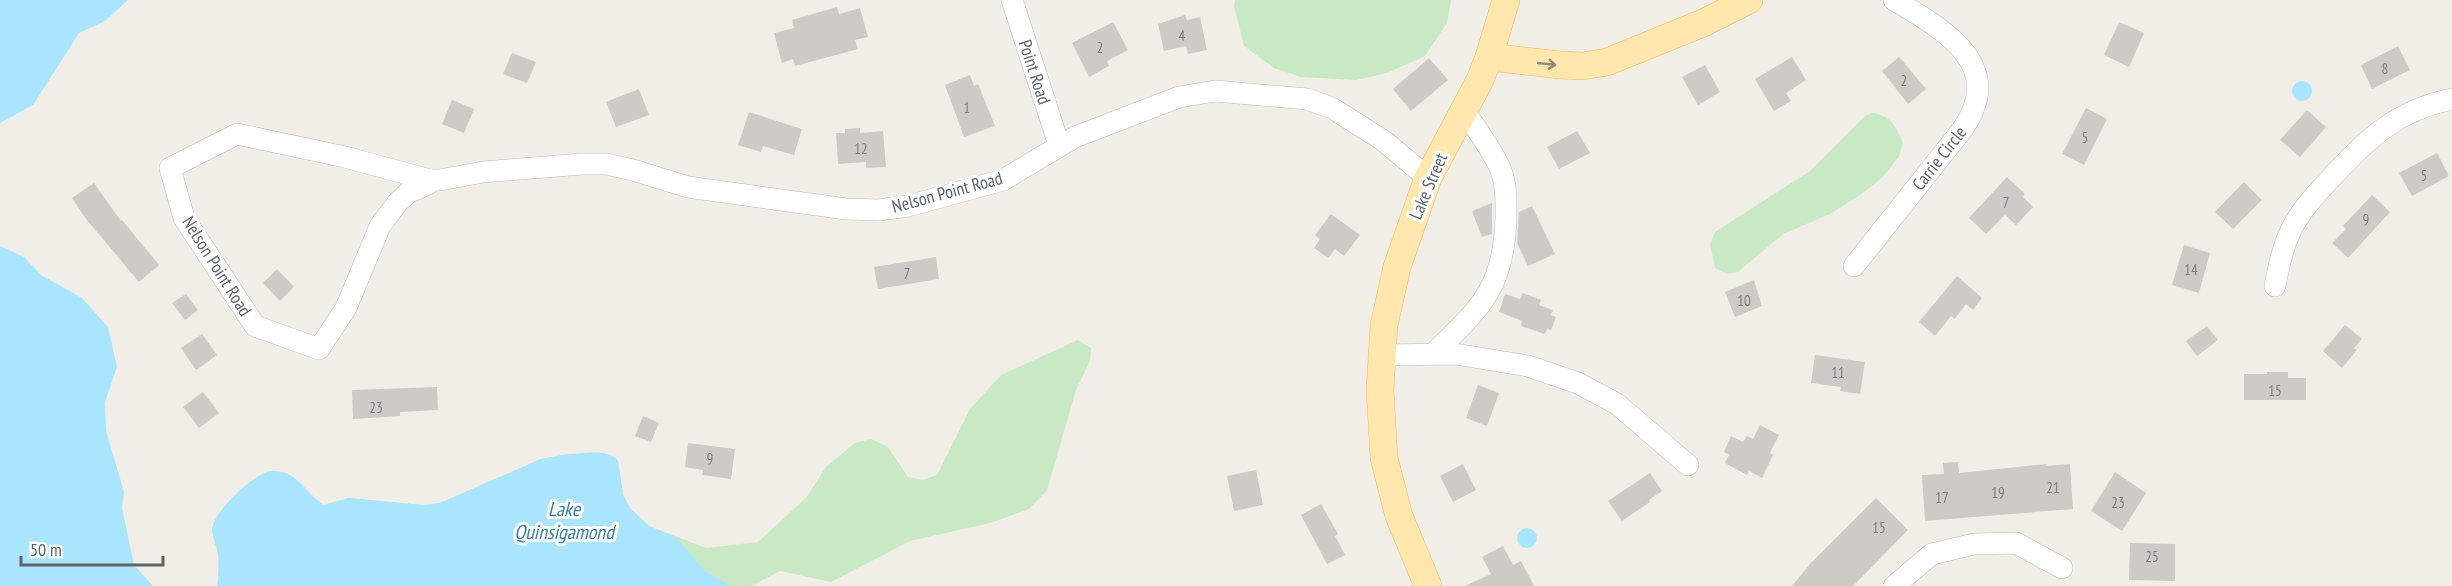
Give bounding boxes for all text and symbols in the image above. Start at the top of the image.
house number: 4 [1179,26,1186,45]
street label: Point Road [1014,37,1056,107]
house number: 2 [1097,38,1103,57]
one-way arrow [1537,59,1557,70]
house number: 8 [2382,59,2388,78]
house number: 2 [1901,71,1907,90]
house number: 1 [964,98,970,117]
street label: Carrie Circle [1907,121,1971,195]
house number: 5 [2082,128,2088,147]
house number: 12 [854,139,868,158]
street label: Lake Street [1404,149,1452,223]
street label: Nelson Point Road [889,166,1005,218]
house number: 5 [2421,166,2427,185]
house number: 7 [2003,193,2009,212]
house number: 9 [2363,210,2369,229]
street label: Nelson Point Road [177,212,257,320]
house number: 14 [2184,260,2198,279]
house number: 7 [904,264,910,283]
house number: 10 [1737,291,1751,310]
house number: 11 [1831,363,1845,382]
house number: 15 [2268,381,2282,400]
house number: 23 [369,398,383,417]
house number: 9 [707,449,713,468]
house number: 21 [2046,478,2060,497]
house number: 19 [1991,483,2005,502]
house number: 17 [1935,488,1949,507]
house number: 23 [2111,493,2125,512]
water label: Lake Quinsigamond [514,496,616,545]
house number: 15 [1872,518,1886,537]
scale bar [21,529,164,567]
text: 50 m [30,538,62,561]
house number: 25 [2145,547,2159,566]

